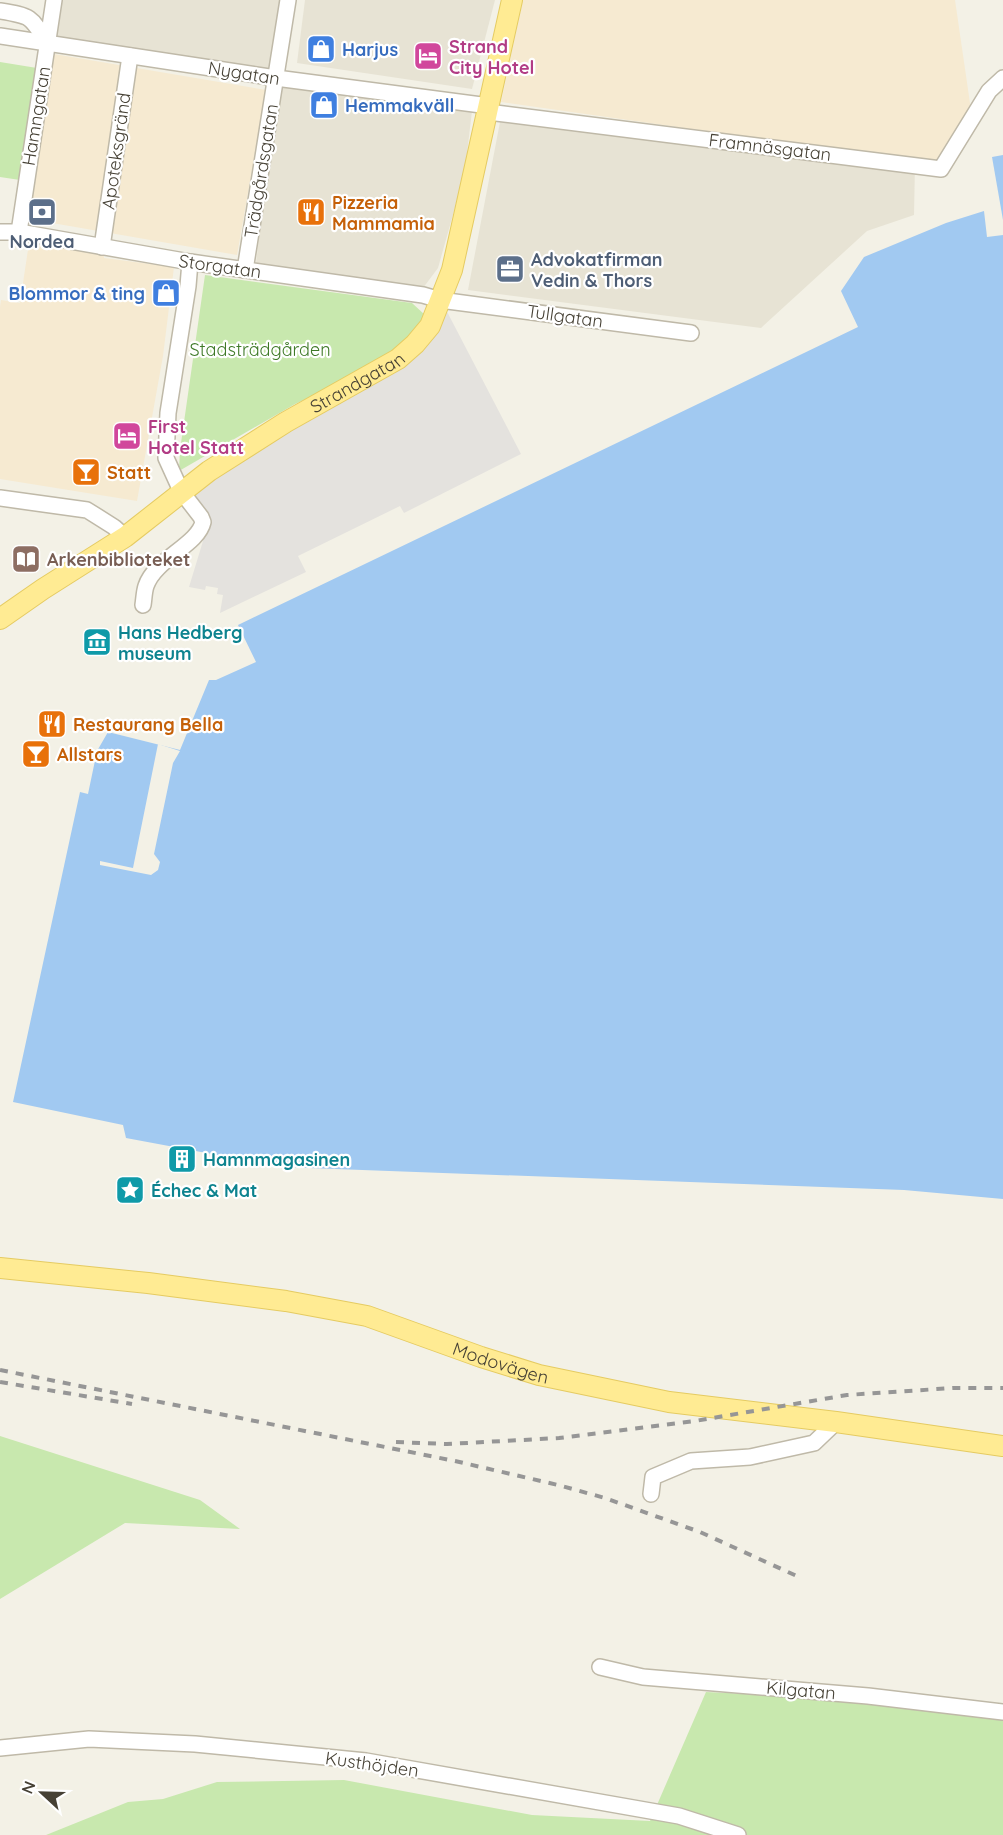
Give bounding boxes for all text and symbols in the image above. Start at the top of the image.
shop icon: Harjus [305,33,337,65]
place label: Strand City Hotel [449,35,534,79]
place label: Harjus [342,38,398,61]
hotel icon: Strand City Hotel [412,40,444,72]
street label: Nygatan [206,56,282,90]
street label: Hamngatan [17,65,55,167]
shop icon: Hemmakväll [308,89,340,121]
street label: Apoteksgränd [96,91,136,211]
place label: Hemmakväll [345,94,454,117]
street label: Trädgårdsgatan [239,102,283,240]
street label: Framnäsgatan [707,128,833,166]
place label: Pizzeria Mammamia [332,191,435,235]
bank icon: Nordea [26,196,58,228]
restaurant icon: Pizzeria Mammamia [295,196,327,228]
place label: Nordea [9,230,75,253]
place label: Advokatfirman Vedin & Thors [531,248,662,292]
street label: Storgatan [177,249,263,283]
office icon: Advokatfirman Vedin & Thors [494,253,526,285]
shop icon: Blommor & ting [150,277,182,309]
place label: Blommor & ting [8,282,145,305]
street label: Tullgatan [526,299,604,333]
park label: Stadsträdgården [189,338,331,361]
street label: Strandgatan [306,347,410,418]
place label: First Hotel Statt [148,415,244,459]
hotel icon: First Hotel Statt [111,420,143,452]
bar icon: Statt [70,456,102,488]
place label: Statt [107,461,151,484]
library icon: Arkenbiblioteket [10,543,42,575]
place label: Arkenbiblioteket [47,548,190,571]
place label: Hans Hedberg museum [118,621,243,665]
museum icon: Hans Hedberg museum [81,626,113,658]
restaurant icon: Restaurang Bella [36,708,68,740]
place label: Restaurang Bella [73,713,223,736]
bar icon: Allstars [20,738,52,770]
place label: Allstars [57,743,122,766]
building icon: Hamnmagasinen [166,1143,198,1175]
place label: Hamnmagasinen [203,1148,350,1171]
place icon: Échec & Mat [114,1174,146,1206]
place label: Échec & Mat [151,1179,257,1202]
street label: Modovägen [450,1336,551,1388]
street label: Kilgatan [765,1676,837,1704]
street label: Kusthöjden [324,1746,420,1782]
north arrow [12,1763,72,1823]
text: N [17,1778,40,1797]

